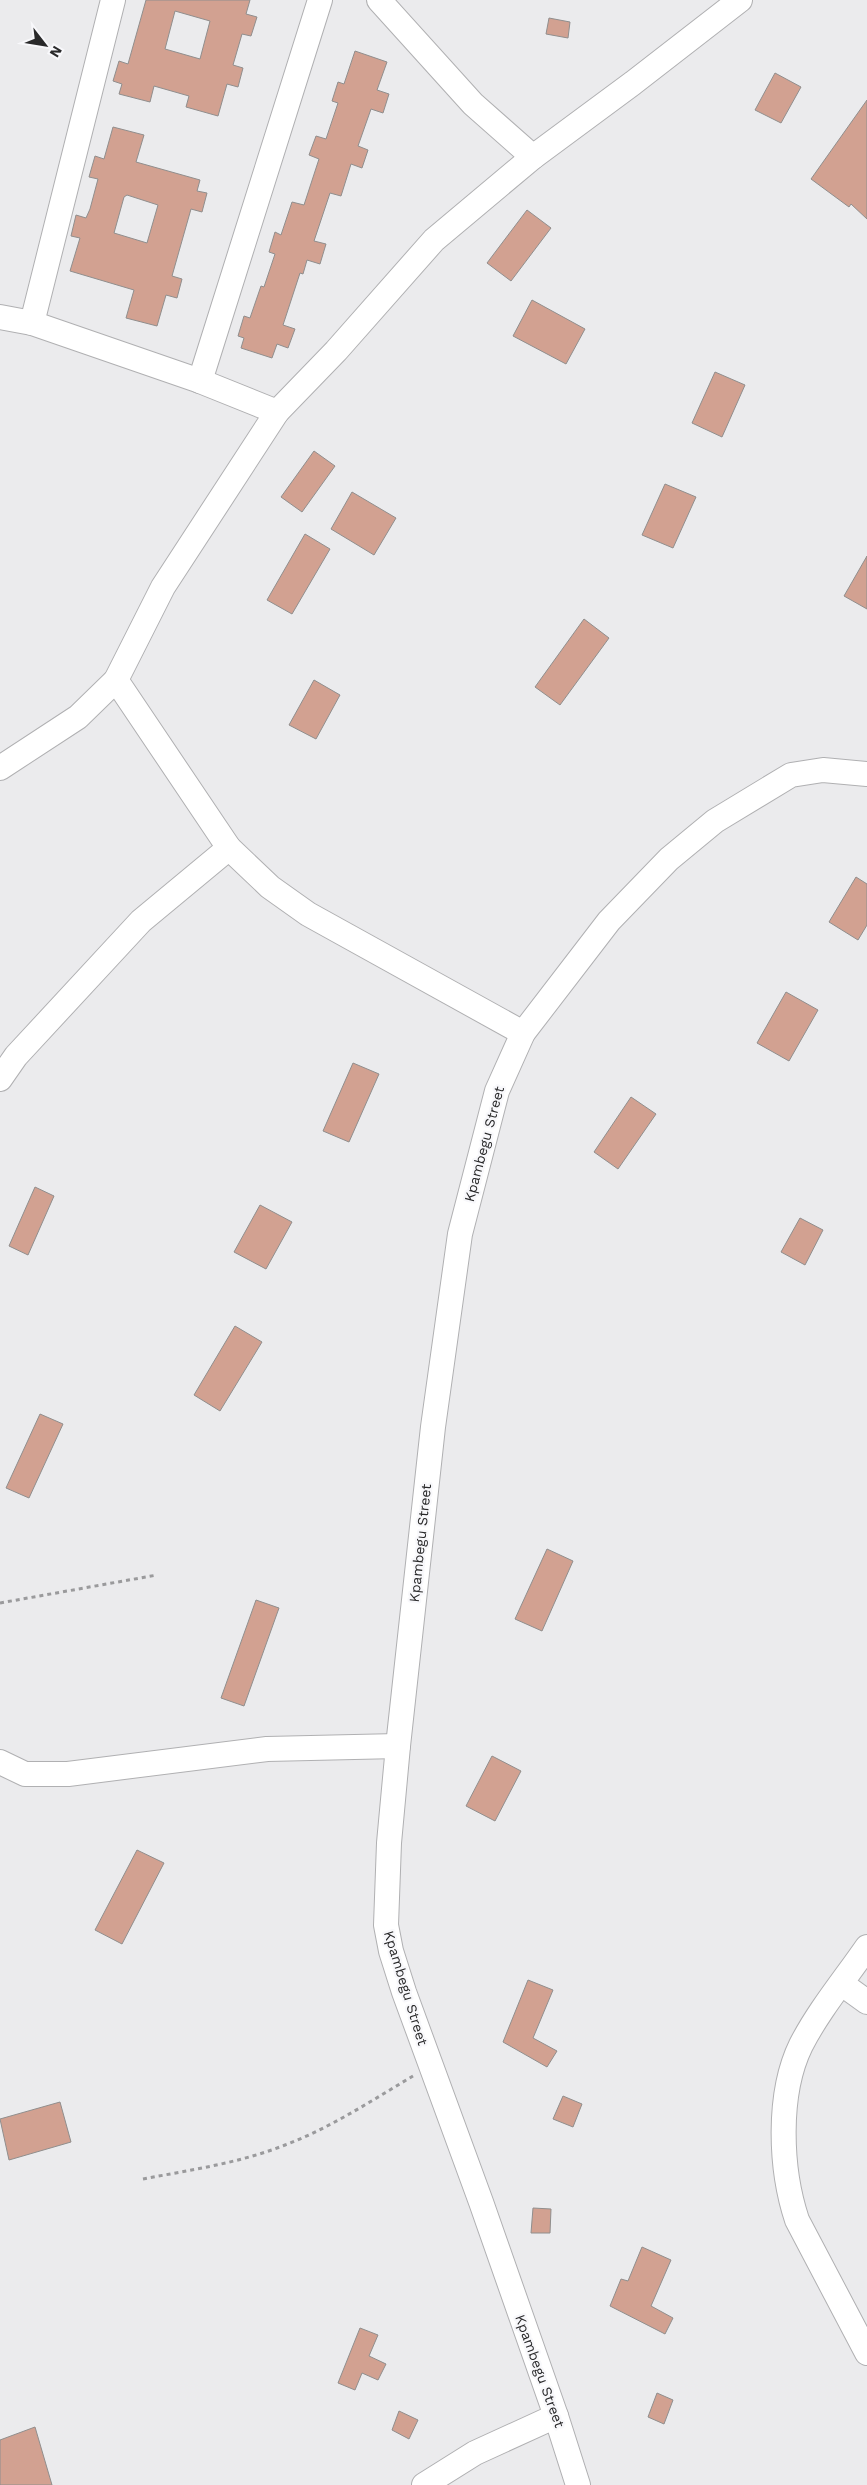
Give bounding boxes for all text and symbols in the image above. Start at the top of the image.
north arrow [20,20,70,70]
text: N [47,43,66,60]
street label: Kpambegu Street [461,1084,507,1204]
street label: Kpambegu Street [406,1483,434,1603]
street label: Kpambegu Street [381,1929,431,2047]
street label: Kpambegu Street [512,2312,568,2430]

